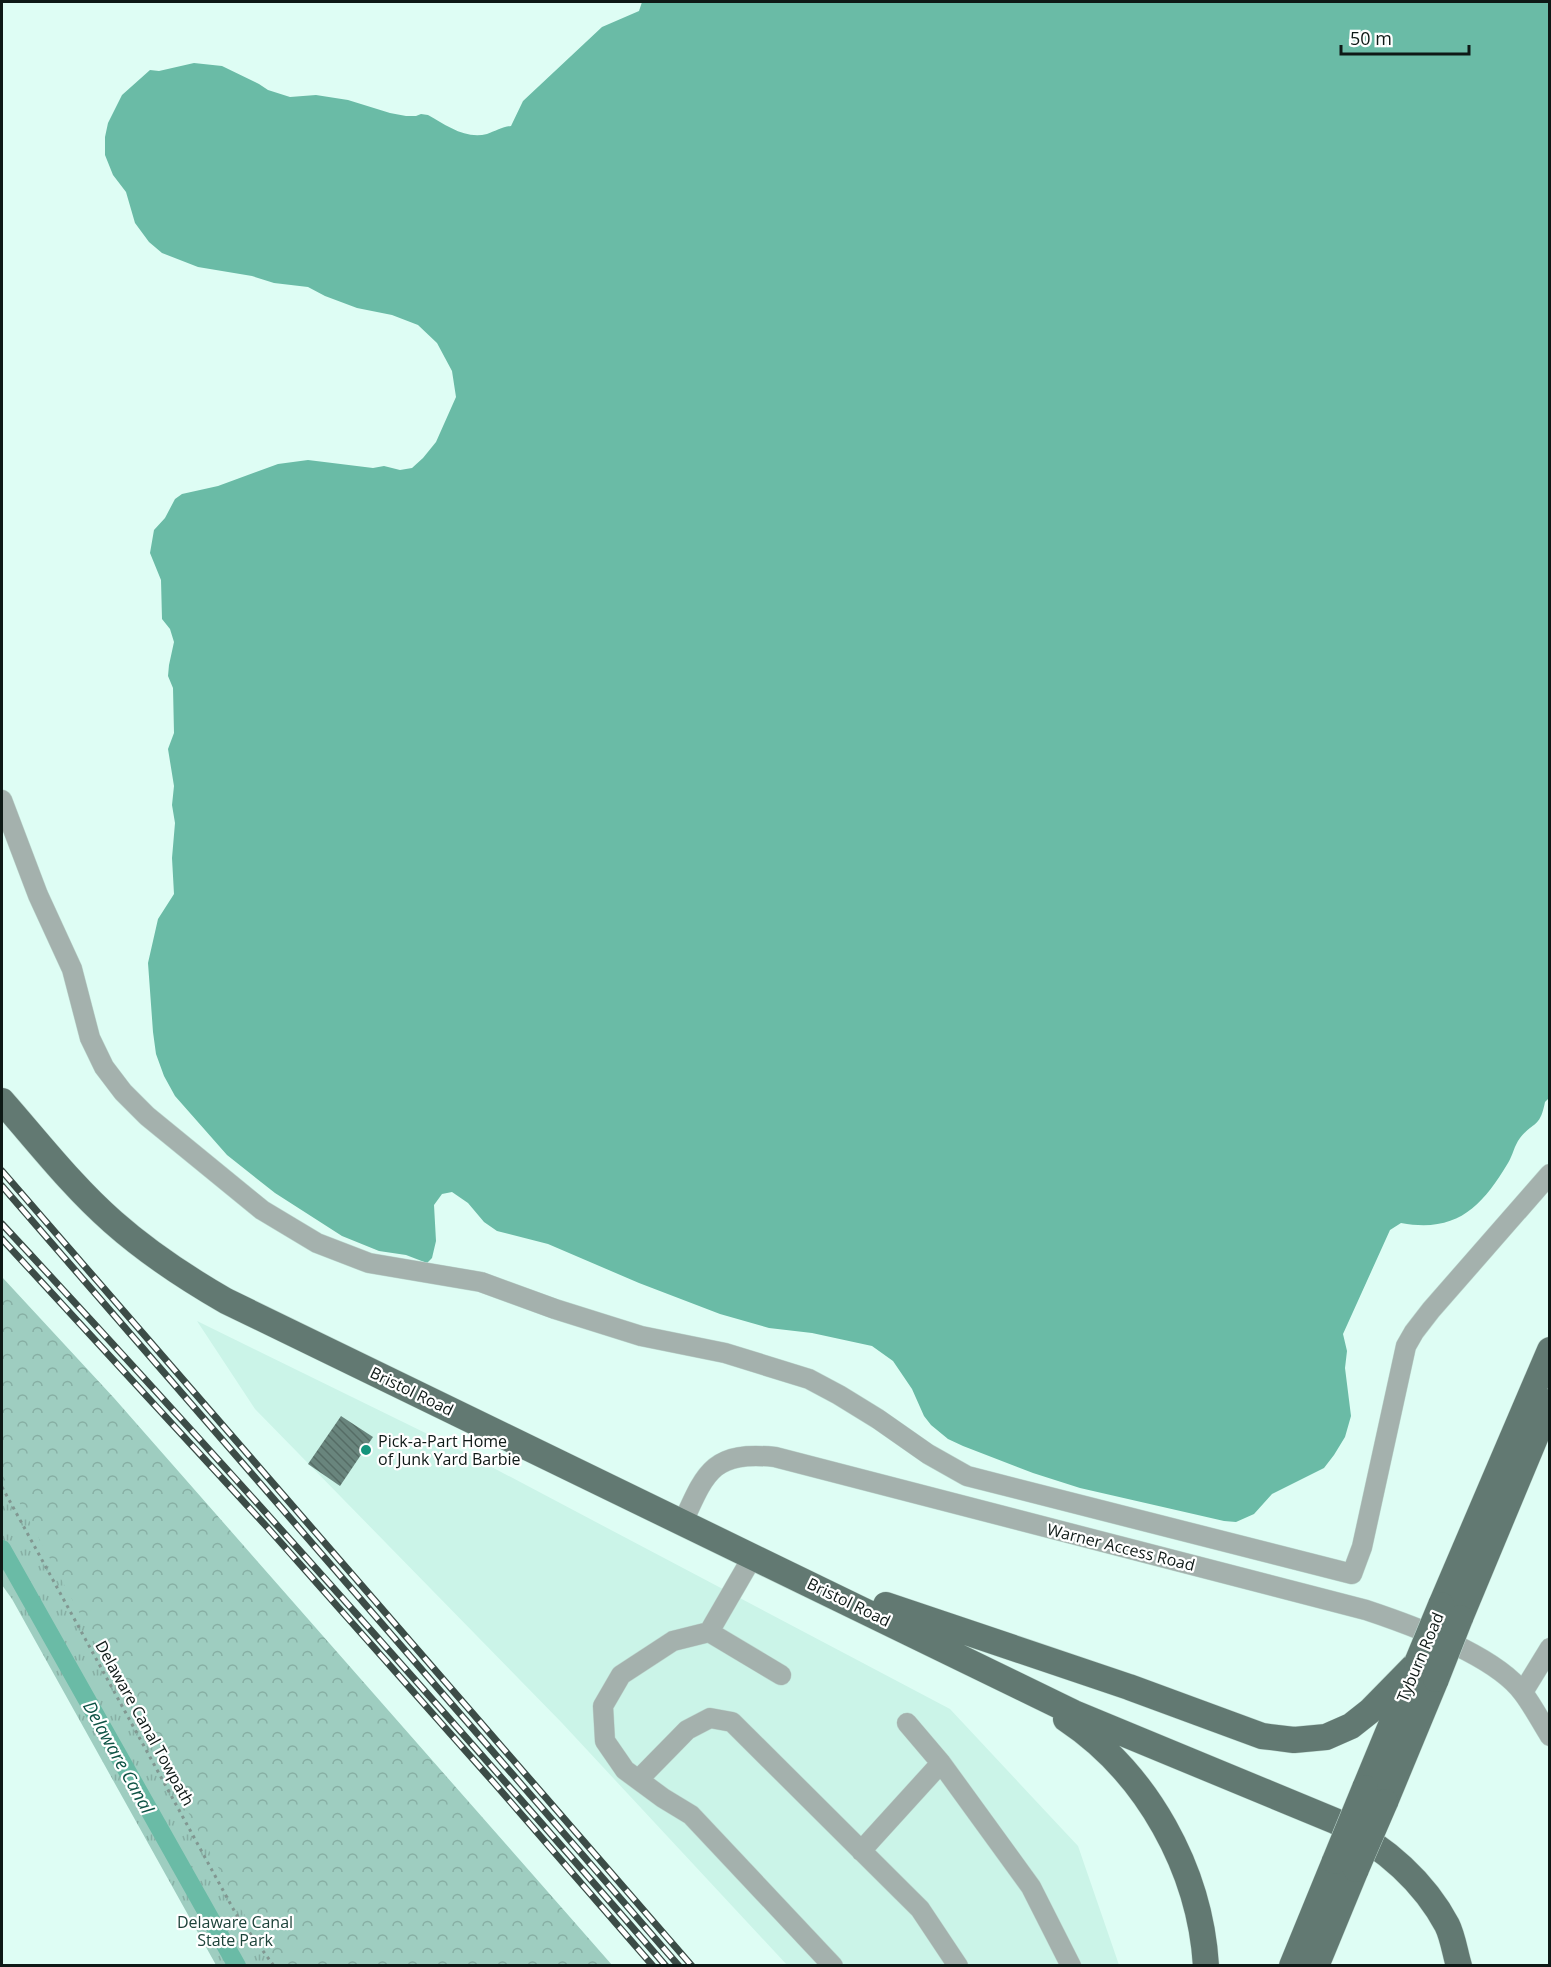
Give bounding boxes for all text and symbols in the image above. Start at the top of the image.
scale bar [1341,18,1468,56]
text: 50 m [1350,26,1392,50]
street label: Bristol Road [367,1361,457,1421]
place label: Pick-a-Part Home of Junk Yard Barbie [378,1430,521,1470]
marker: Pick-a-Part Home of Junk Yard Barbie [359,1443,373,1457]
street label: Warner Access Road [1045,1518,1197,1576]
street label: Bristol Road [804,1572,894,1632]
street label: Tyburn Road [1391,1609,1449,1705]
street label: Delaware Canal Towpath [92,1637,198,1809]
water label: Delaware Canal [79,1697,159,1817]
park label: Delaware Canal State Park [177,1911,293,1951]

